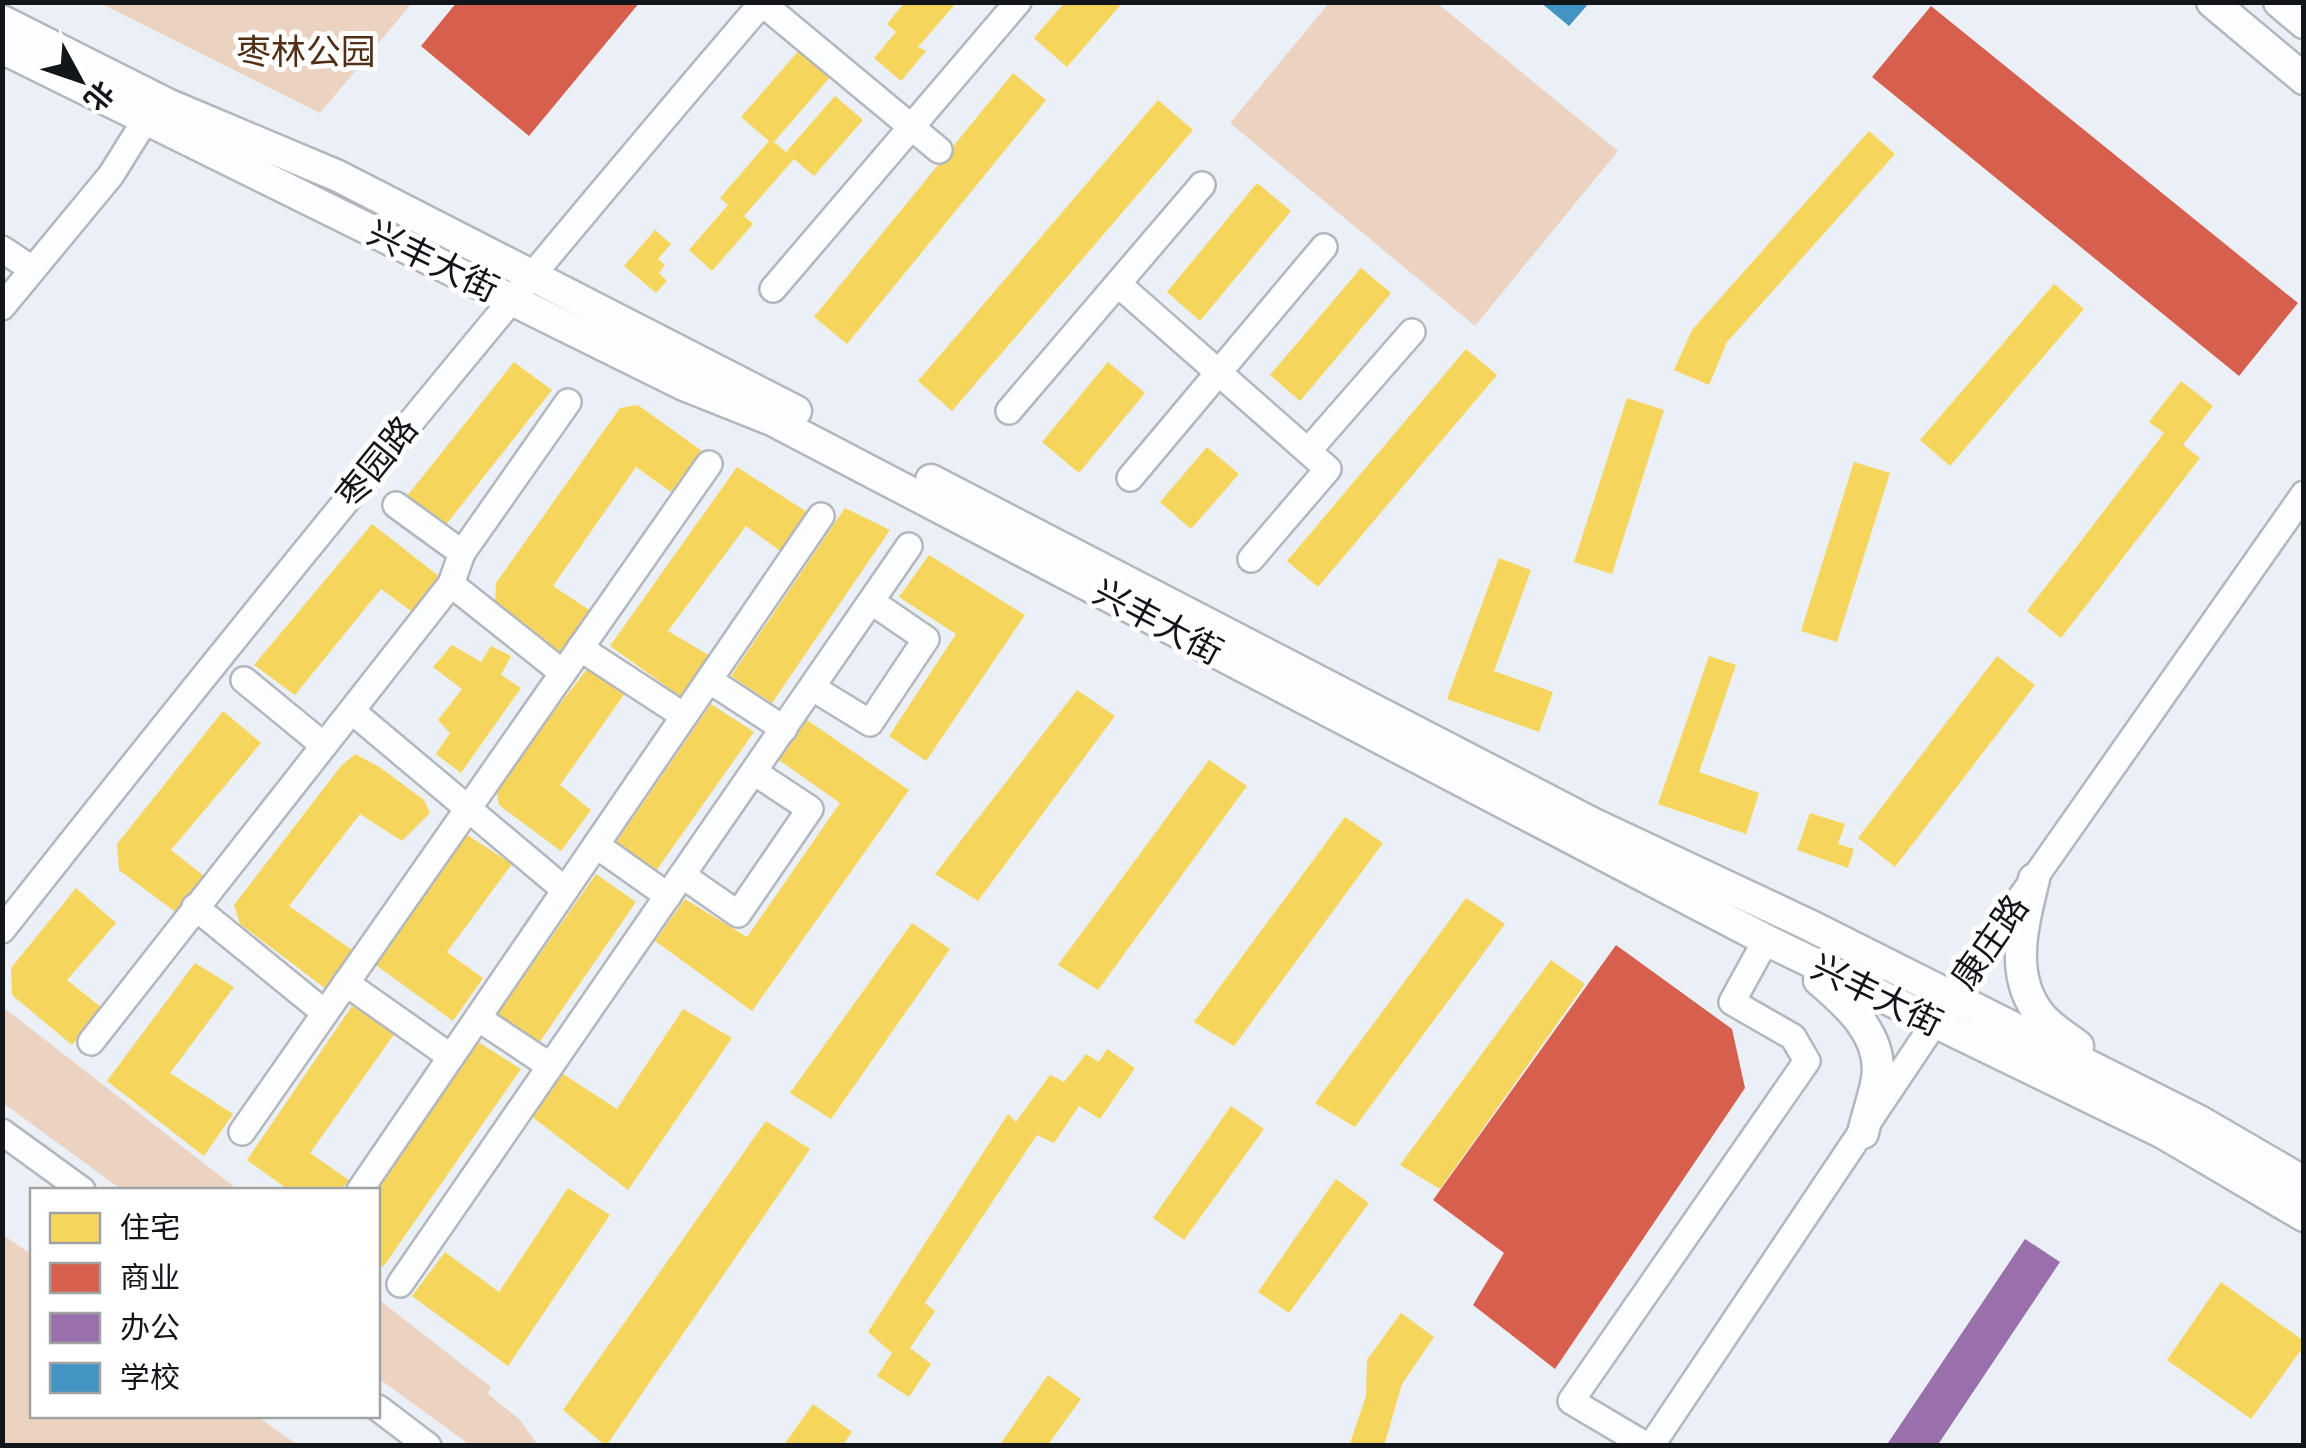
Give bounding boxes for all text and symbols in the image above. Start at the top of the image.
park label: 枣林公园 [236,29,376,71]
north arrow [30,30,130,130]
text: 北 [78,75,122,118]
street label: 兴丰大街 [362,210,506,309]
street label: 枣园路 [326,407,425,515]
street label: 兴丰大街 [1087,569,1231,672]
street label: 康庄路 [1941,886,2036,996]
street label: 兴丰大街 [1806,944,1950,1043]
legend [30,1188,380,1418]
text: 住宅 [120,1208,180,1244]
text: 商业 [120,1258,180,1294]
text: 办公 [120,1308,180,1344]
text: 学校 [120,1358,180,1394]

